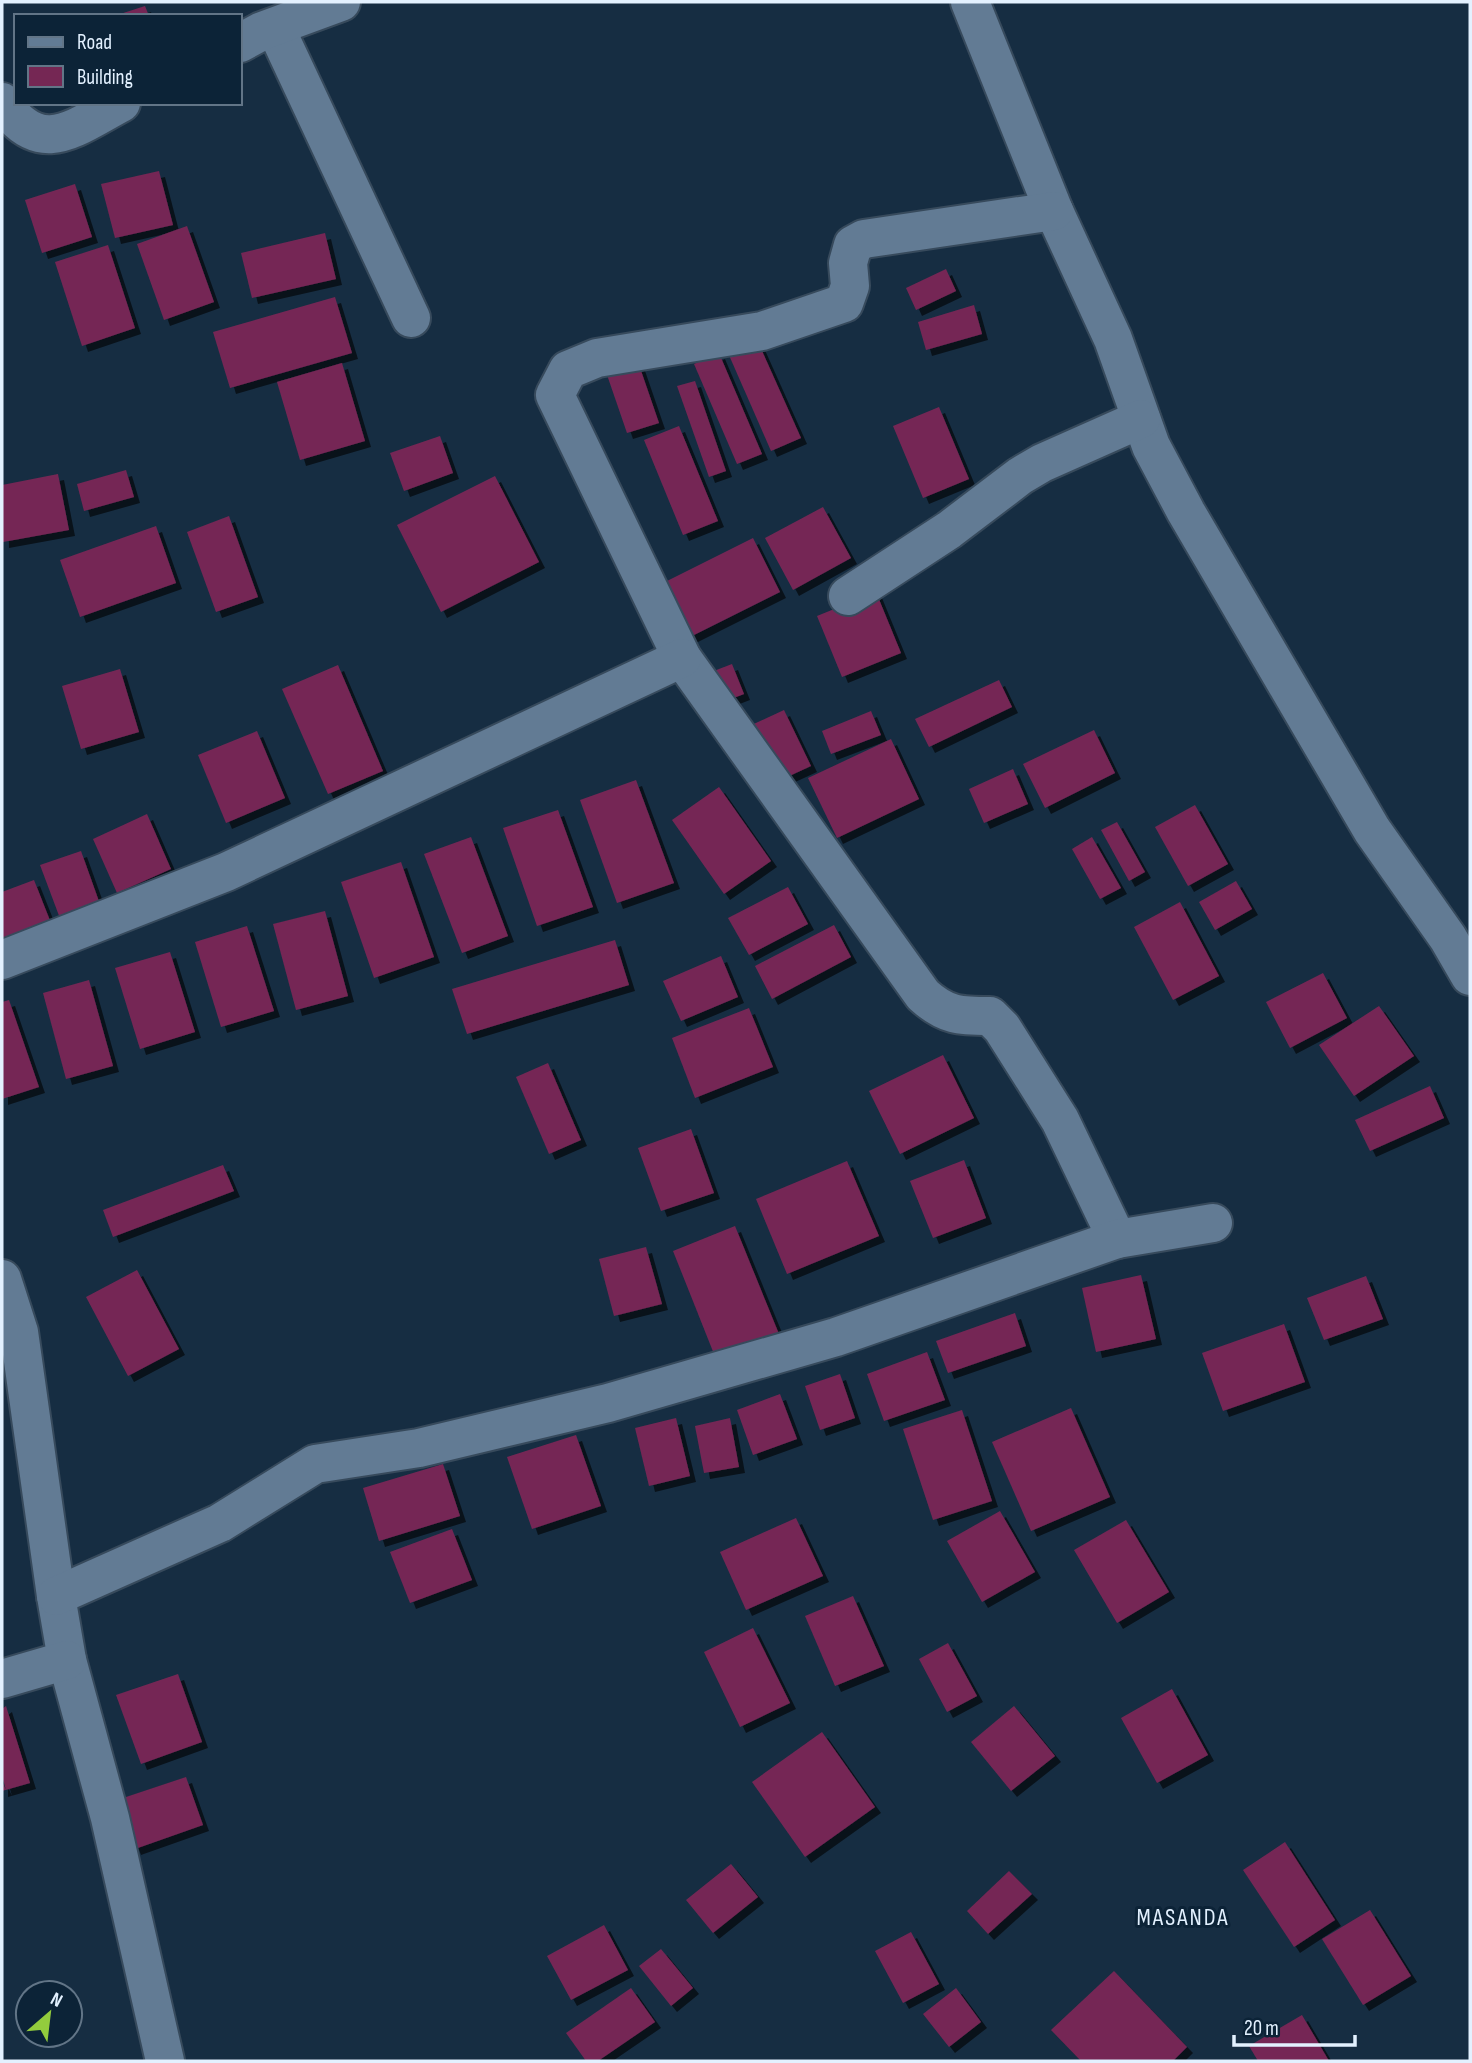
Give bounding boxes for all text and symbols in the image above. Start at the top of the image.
legend [14,14,242,105]
text: Road [77,30,112,55]
text: Building [77,65,133,90]
district label: MASANDA [1136,1903,1230,1932]
north arrow [14,1979,84,2049]
text: N [46,1988,66,2013]
scale bar [1234,2004,1355,2048]
text: 20 m [1244,2016,1279,2041]

